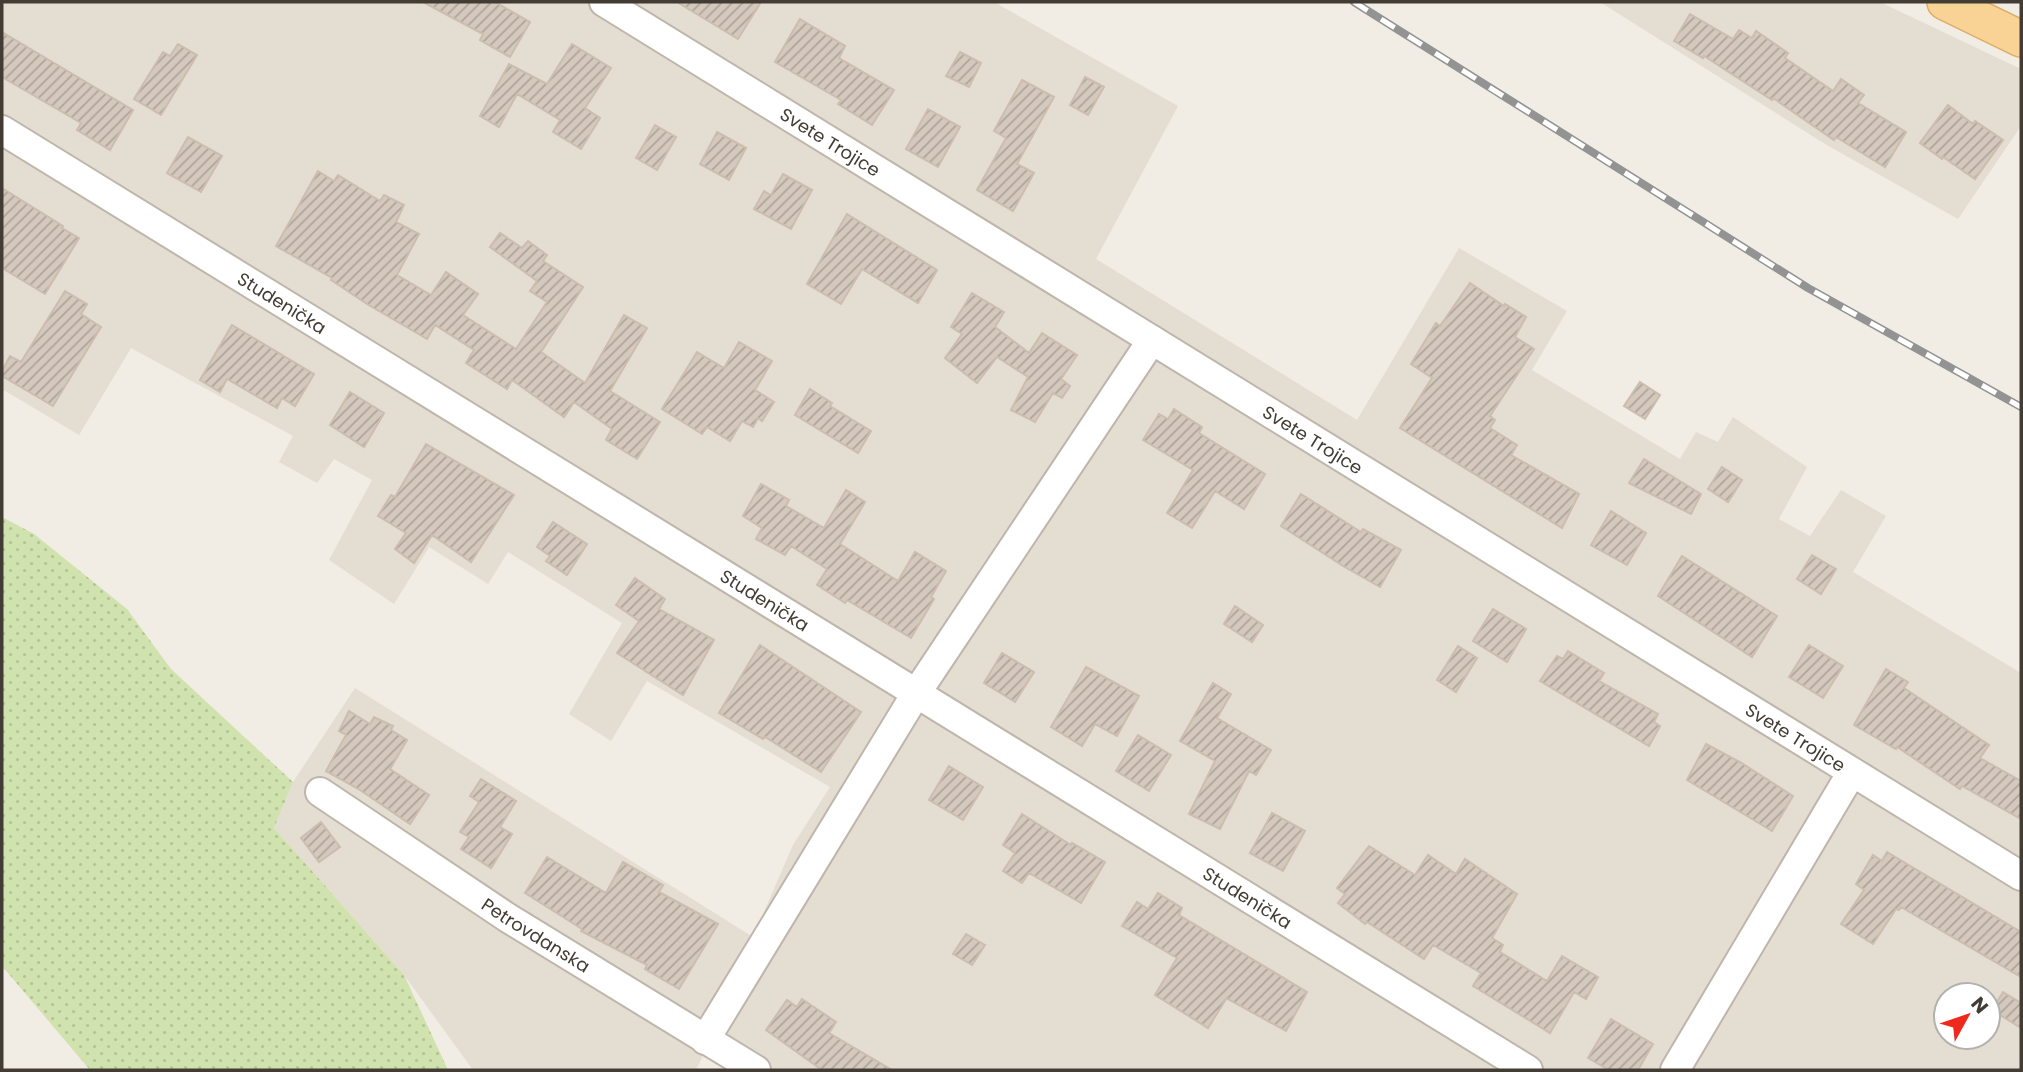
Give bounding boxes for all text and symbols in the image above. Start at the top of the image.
street label: Svete Trojice [776,101,885,182]
street label: Studenička [233,266,331,340]
street label: Svete Trojice [1258,399,1368,480]
street label: Studenička [716,563,814,637]
street label: Svete Trojice [1741,697,1850,777]
street label: Studenička [1198,860,1297,934]
street label: Petrovdanska [477,891,595,978]
north arrow [1932,981,2002,1051]
text: N [1965,991,1995,1020]

